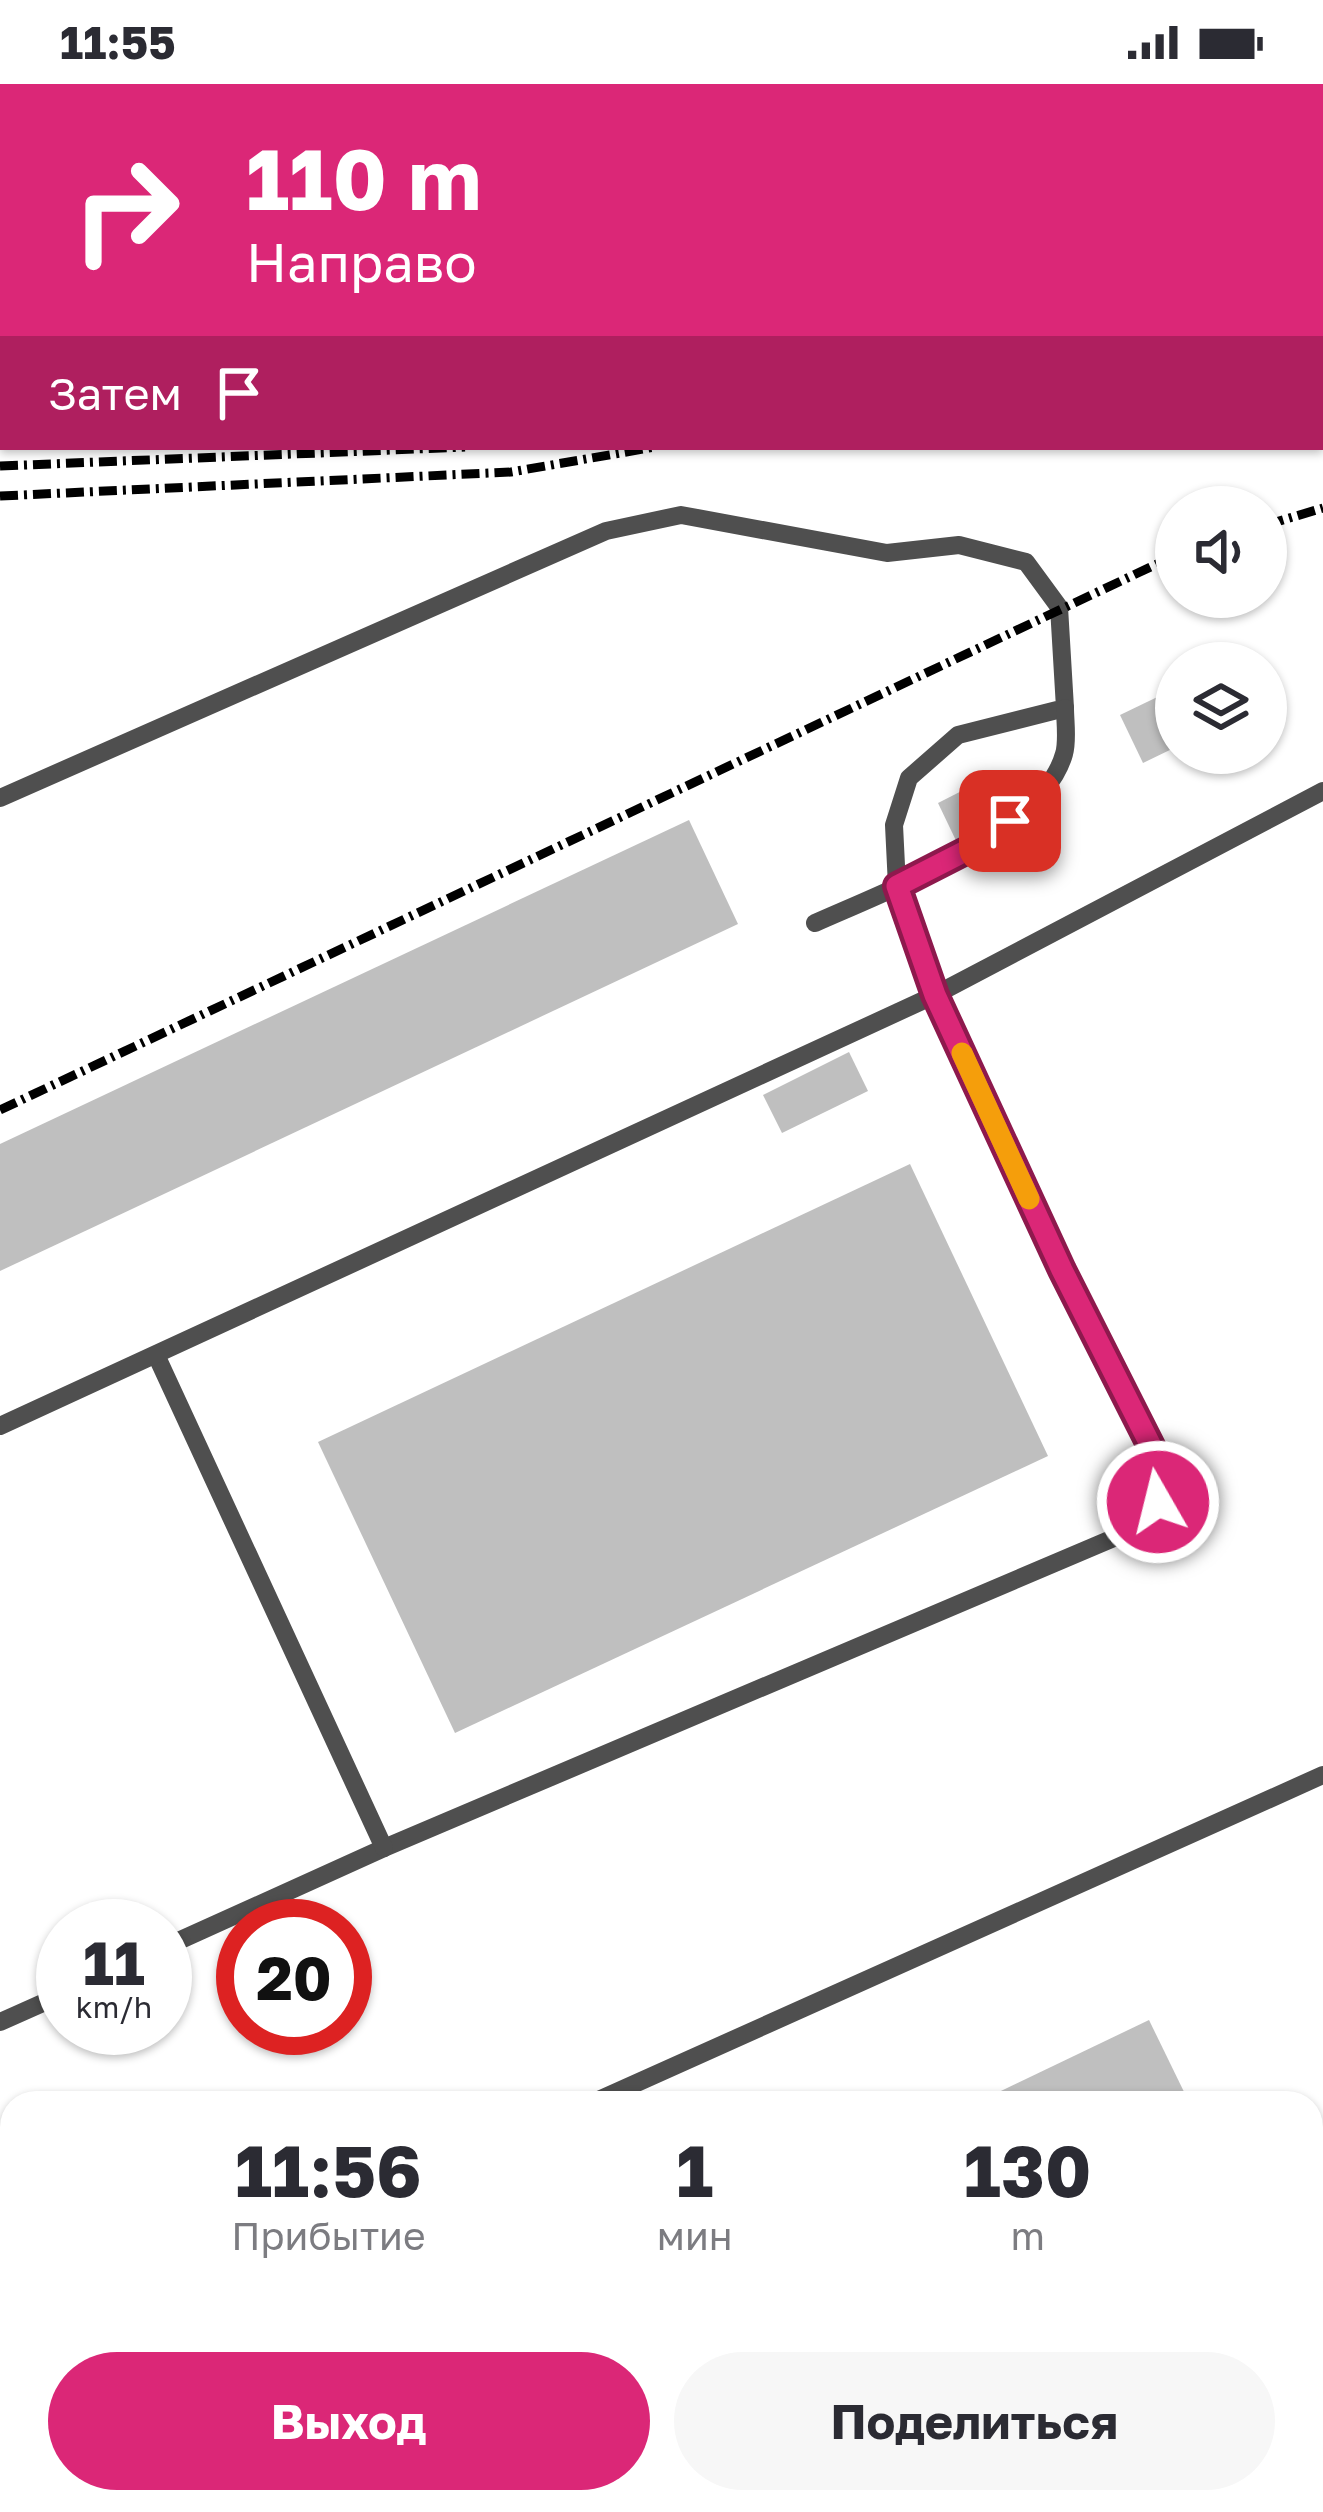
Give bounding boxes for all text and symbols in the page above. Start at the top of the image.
text: 11:55 [60,15,176,69]
text: 110 m [246,128,482,228]
icon: right [48,132,204,288]
text: Направо [246,229,477,294]
icon: arrive [206,360,272,426]
text: Затем [48,366,182,420]
map controls [1155,486,1287,774]
button: sound [1155,486,1287,618]
button: layers [1155,642,1287,774]
pin [959,770,1061,872]
icon: arrive [977,788,1043,854]
position arrow [1095,1439,1221,1565]
speed limit sign: 20 [216,1899,372,2055]
text: 11 [83,1926,145,1998]
text: km/h [76,1989,152,2025]
text: 11:56 [235,2126,422,2213]
text: 1 [676,2126,713,2213]
text: 130 [964,2126,1092,2213]
text: Прибытие [231,2212,426,2259]
text: мин [657,2212,733,2259]
text: m [1010,2212,1045,2259]
button: Выход [48,2352,650,2490]
button: Поделиться [674,2352,1275,2490]

